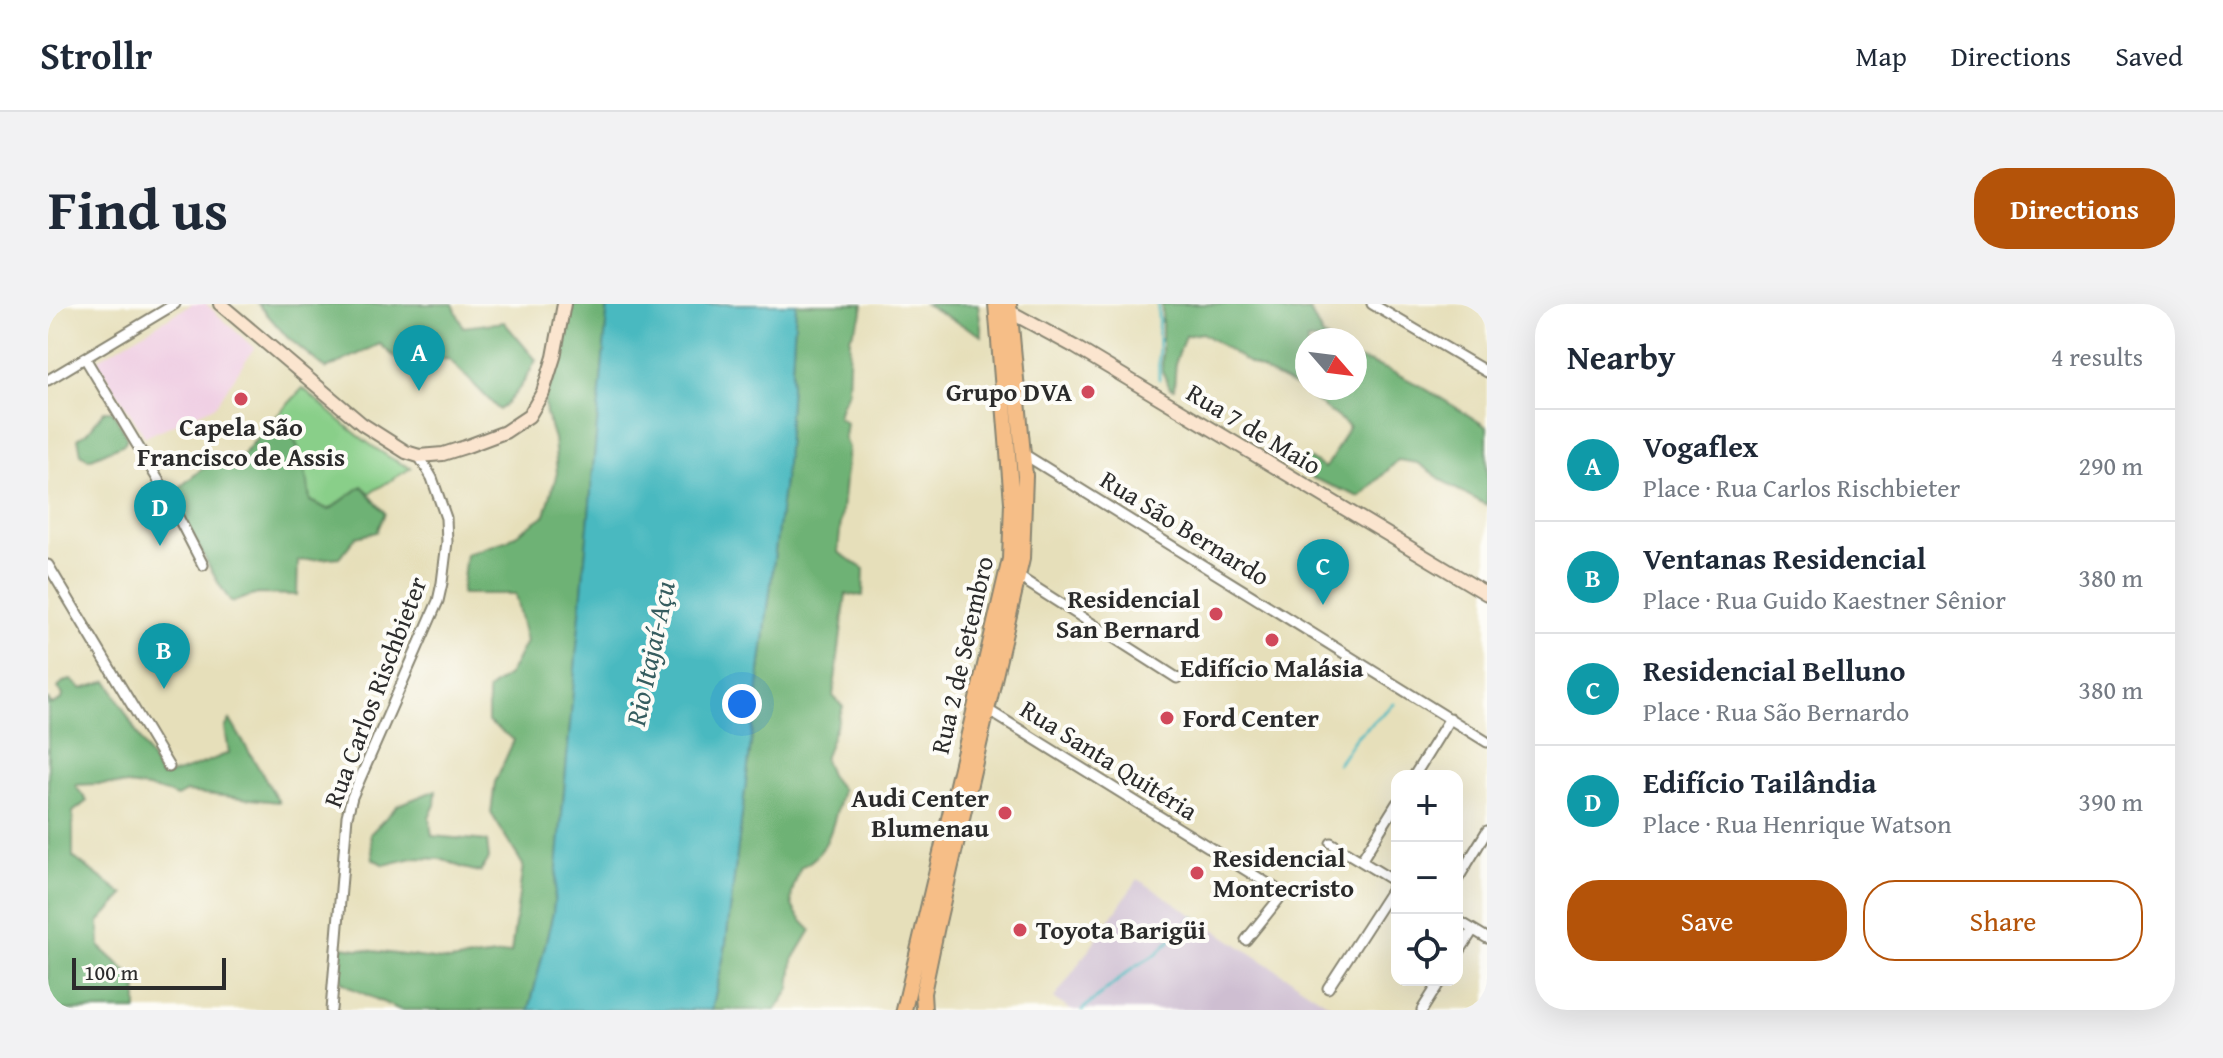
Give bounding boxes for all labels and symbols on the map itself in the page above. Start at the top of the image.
pin: A [393,325,445,391]
north arrow [1295,328,1367,400]
place label: Grupo DVA [946,372,1072,411]
street label: Rua 7 de Maio [1179,373,1329,484]
marker: Grupo DVA [1079,383,1097,401]
marker: Capela São Francisco de Assis [232,390,250,408]
place label: Capela São Francisco de Assis [137,407,345,476]
street label: Rua São Bernardo [1093,460,1278,595]
pin: D [134,480,186,546]
pin: C [1297,539,1349,605]
street label: Rua 2 de Setembro [920,552,1003,758]
street label: Rua Carlos Rischbieter [313,571,437,813]
water label: Rio Itajaí-Açu [614,577,685,730]
place label: Residencial San Bernard [1056,579,1200,648]
marker: Residencial San Bernard [1207,605,1225,623]
pin: B [138,623,190,689]
marker: Edifício Malásia [1263,631,1281,649]
place label: Edifício Malásia [1180,648,1364,687]
your location [722,684,762,724]
street label: Rua Santa Quitéria [1013,689,1206,830]
place label: Ford Center [1183,698,1319,737]
marker: Ford Center [1158,709,1176,727]
place label: Audi Center Blumenau [851,778,989,847]
marker: Audi Center Blumenau [996,804,1014,822]
place label: Residencial Montecristo [1213,838,1354,907]
marker: Residencial Montecristo [1188,864,1206,882]
place label: Toyota Barigüi [1036,910,1206,949]
marker: Toyota Barigüi [1011,921,1029,939]
scale bar [72,954,226,990]

